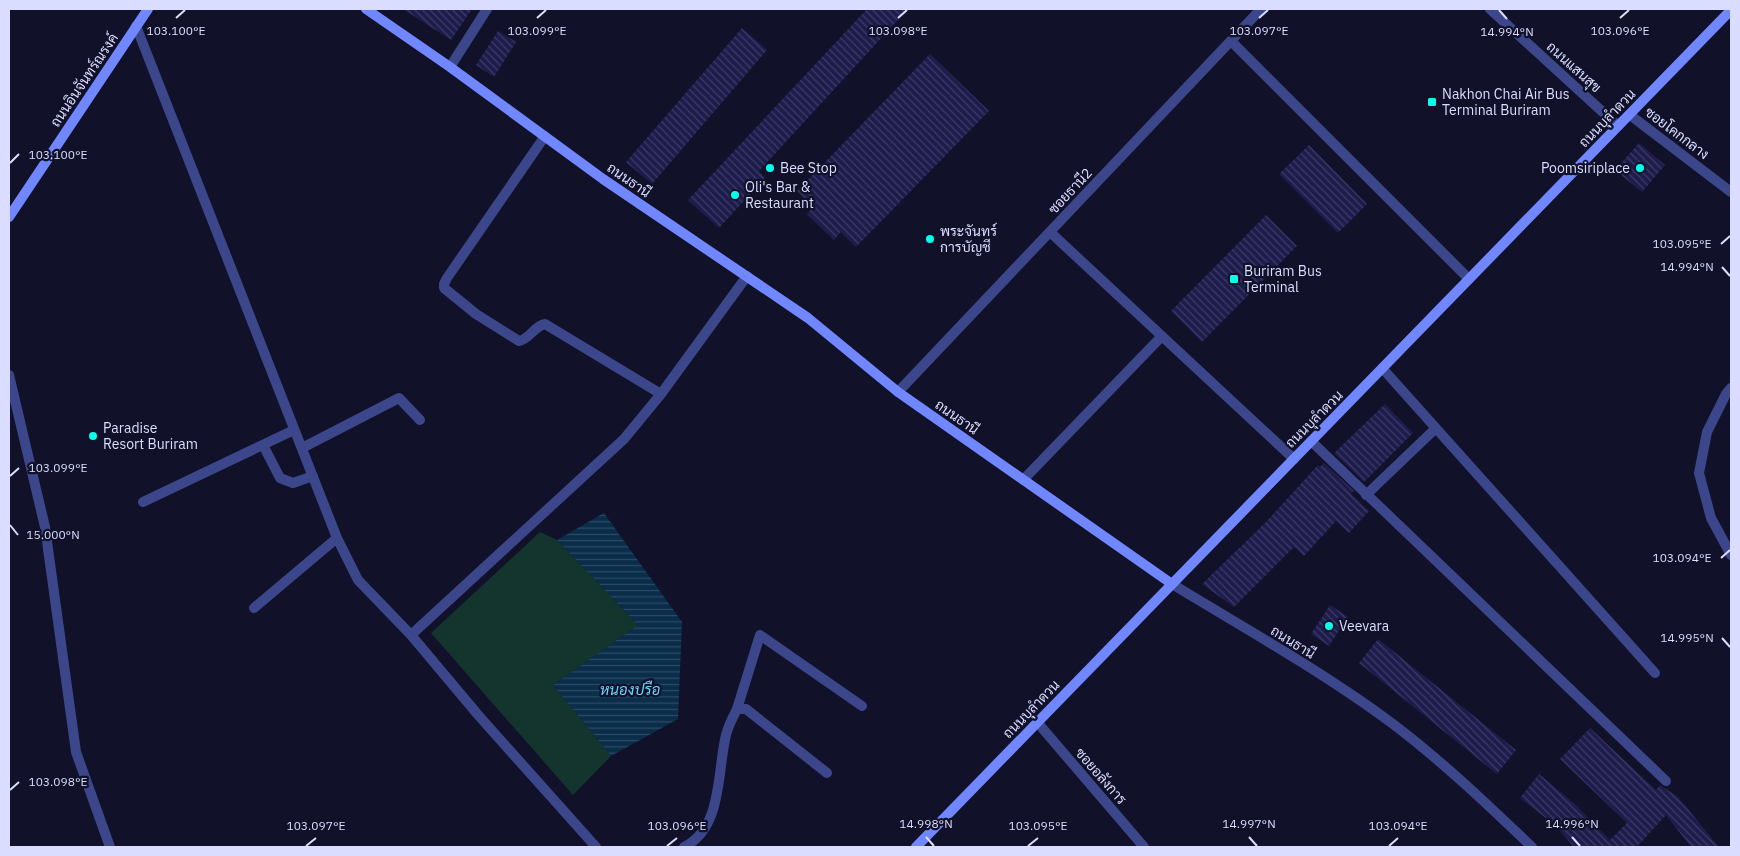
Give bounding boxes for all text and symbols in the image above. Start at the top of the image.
text: 103.100°E [146,23,206,38]
text: 103.099°E [507,23,567,38]
text: 103.098°E [868,23,928,38]
text: 103.097°E [1229,23,1289,38]
text: 103.096°E [1590,23,1650,38]
text: 14.994°N [1480,24,1534,39]
street label: ถนนอินจันทร์ณรงค์ [46,30,122,130]
street label: ถนนแสนสุข [1542,38,1605,97]
place label: Nakhon Chai Air Bus Terminal Buriram [1442,85,1570,119]
street label: ถนนบุลำดวน [1575,85,1640,152]
marker: Nakhon Chai Air Bus Terminal Buriram [1426,96,1438,108]
street label: ซอยโคกกลาง [1641,103,1713,163]
text: 103.100°E [28,147,88,162]
street label: ถนนธานี [604,158,654,202]
place label: Bee Stop [780,159,837,177]
place label: Poomsiriplace [1541,159,1630,177]
marker: Bee Stop [764,162,776,174]
marker: Poomsiriplace [1634,162,1646,174]
street label: ซอยธานี2 [1044,164,1096,218]
place label: Oli's Bar & Restaurant [745,178,814,212]
marker: Oli's Bar & Restaurant [729,189,741,201]
place label: พระจันทร์ การบัญชี [940,222,997,256]
marker: พระจันทร์ การบัญชี [924,233,936,245]
text: 103.095°E [1652,236,1712,251]
text: 14.994°N [1660,259,1714,274]
place label: Buriram Bus Terminal [1244,262,1322,296]
marker: Buriram Bus Terminal [1228,273,1240,285]
street label: ถนนบุลำดวน [1281,386,1347,452]
street label: ถนนธานี [932,395,982,439]
place label: Paradise Resort Buriram [103,419,198,453]
marker: Paradise Resort Buriram [87,430,99,442]
text: 103.099°E [28,460,88,475]
text: 15.000°N [26,527,80,542]
text: 103.094°E [1652,550,1712,565]
place label: Veevara [1339,617,1390,635]
marker: Veevara [1323,620,1335,632]
street label: ถนนธานี [1267,621,1319,663]
text: 14.995°N [1660,630,1714,645]
street label: ถนนบุลำดวน [999,676,1064,743]
water label: หนองปรือ [600,680,660,699]
street label: ซอยอลังการ [1072,744,1131,808]
text: 103.098°E [28,774,88,789]
text: 14.998°N [899,816,953,831]
text: 14.997°N [1222,816,1276,831]
text: 14.996°N [1545,816,1599,831]
text: 103.097°E [286,818,346,833]
text: 103.096°E [647,818,707,833]
text: 103.095°E [1008,818,1068,833]
text: 103.094°E [1368,818,1428,833]

